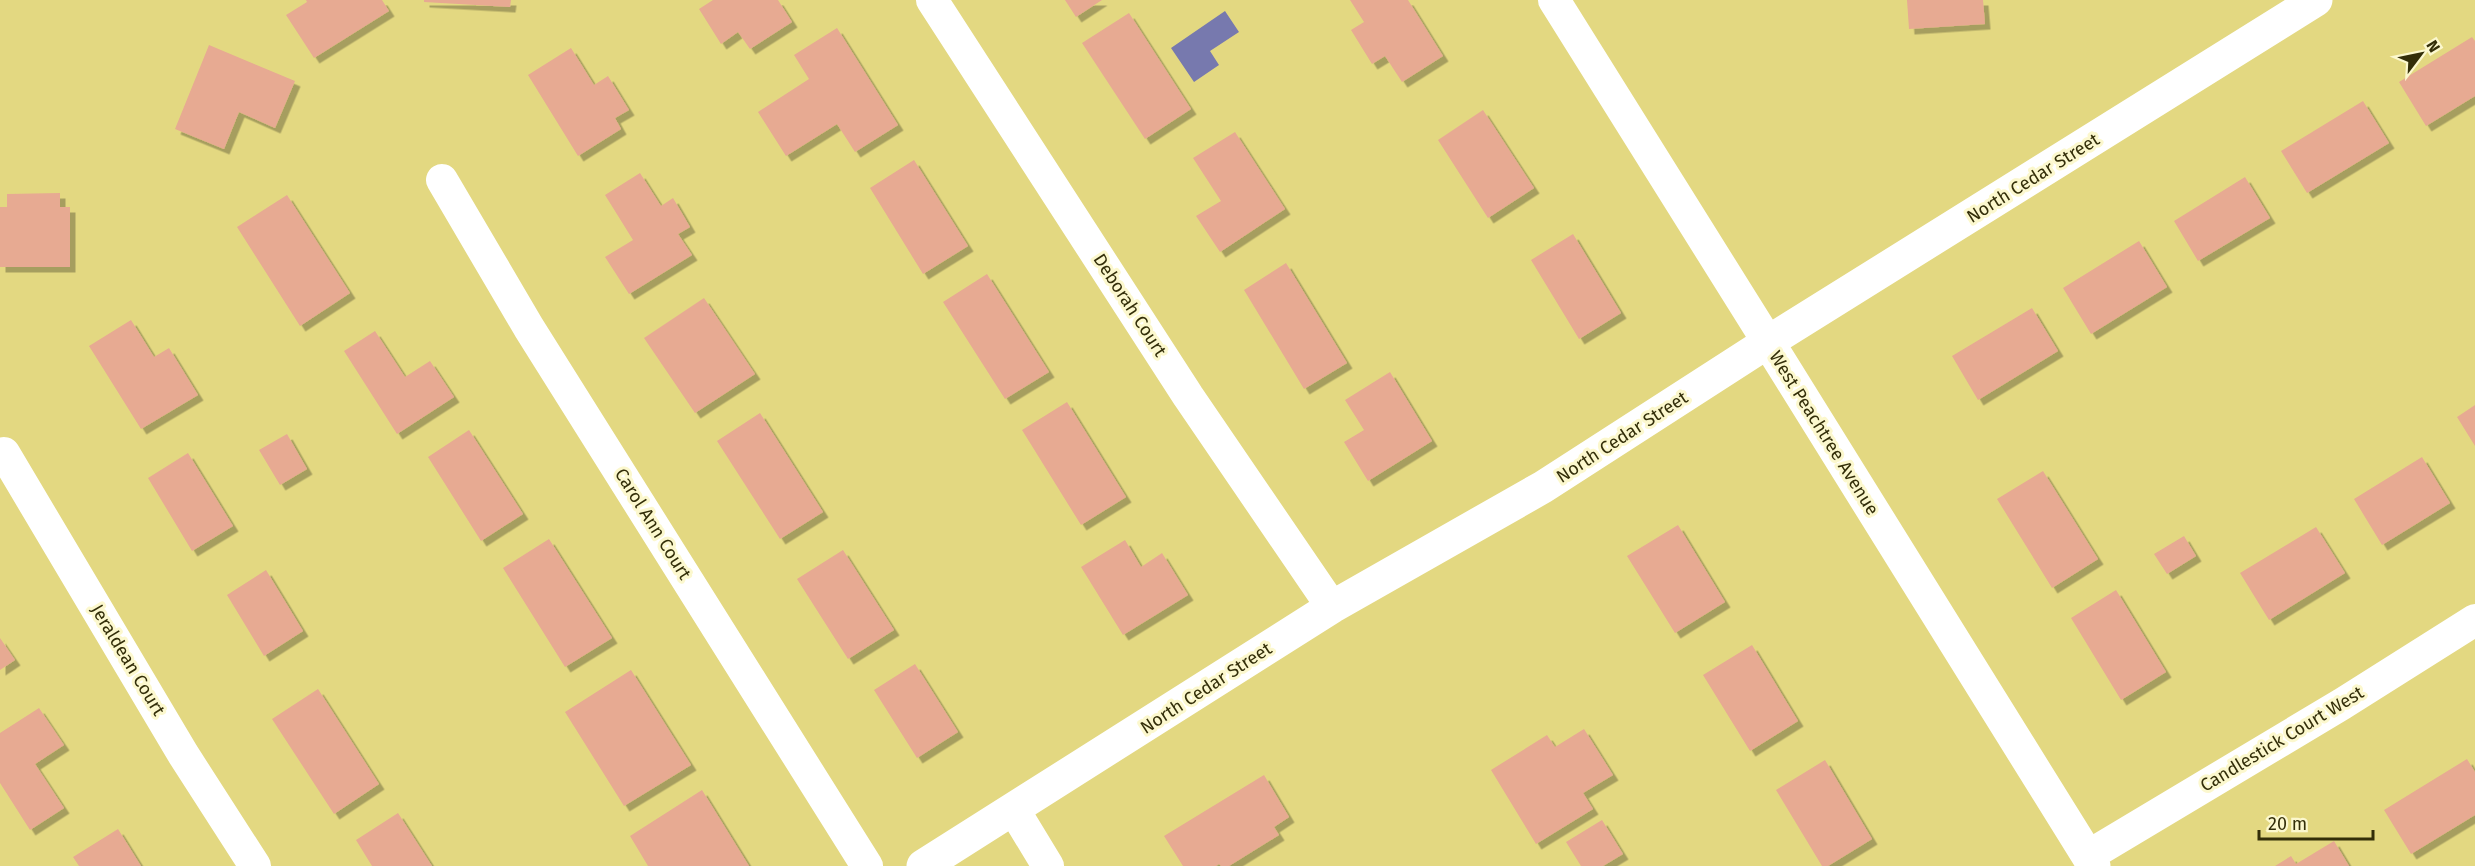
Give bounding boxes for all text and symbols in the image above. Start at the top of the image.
north arrow [2391,24,2451,84]
text: N [2422,37,2444,56]
street label: North Cedar Street [1963,128,2104,228]
street label: Deborah Court [1089,249,1172,361]
street label: West Peachtree Avenue [1764,347,1884,519]
street label: North Cedar Street [1552,386,1692,488]
street label: Carol Ann Court [610,464,696,584]
street label: Jeraldean Court [86,600,170,720]
street label: North Cedar Street [1136,637,1276,739]
street label: Candlestick Court West [2196,681,2368,797]
scale bar [2259,803,2373,841]
text: 20 m [2268,813,2307,835]

